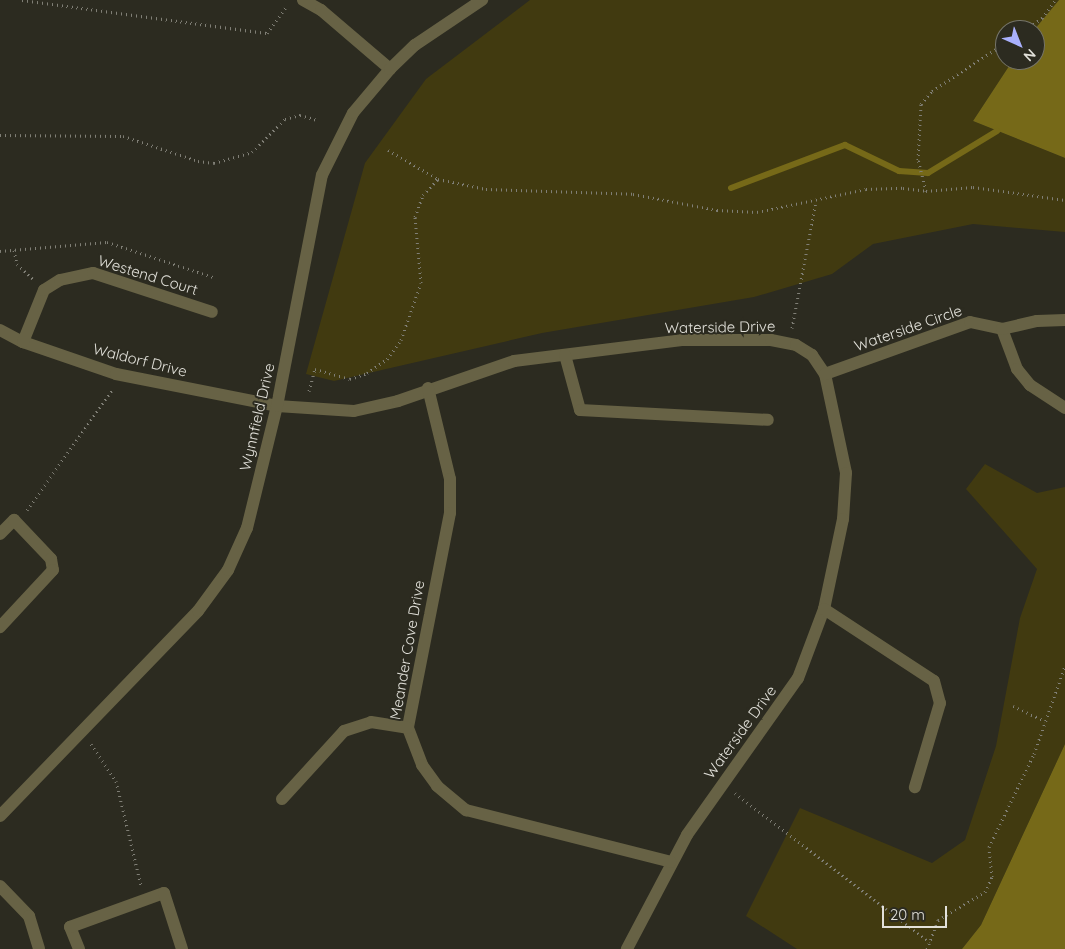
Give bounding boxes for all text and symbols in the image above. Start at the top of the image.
north arrow [995,20,1045,70]
text: N [1020,45,1040,65]
street label: Westend Court [96,251,200,299]
street label: Waterside Circle [852,301,964,355]
street label: Waterside Drive [664,317,776,337]
street label: Waldorf Drive [91,340,189,380]
street label: Wynnfield Drive [236,361,278,473]
street label: Meander Cove Drive [386,579,428,721]
street label: Waterside Drive [700,682,780,782]
scale bar [885,896,950,928]
text: 20 m [890,905,925,924]

